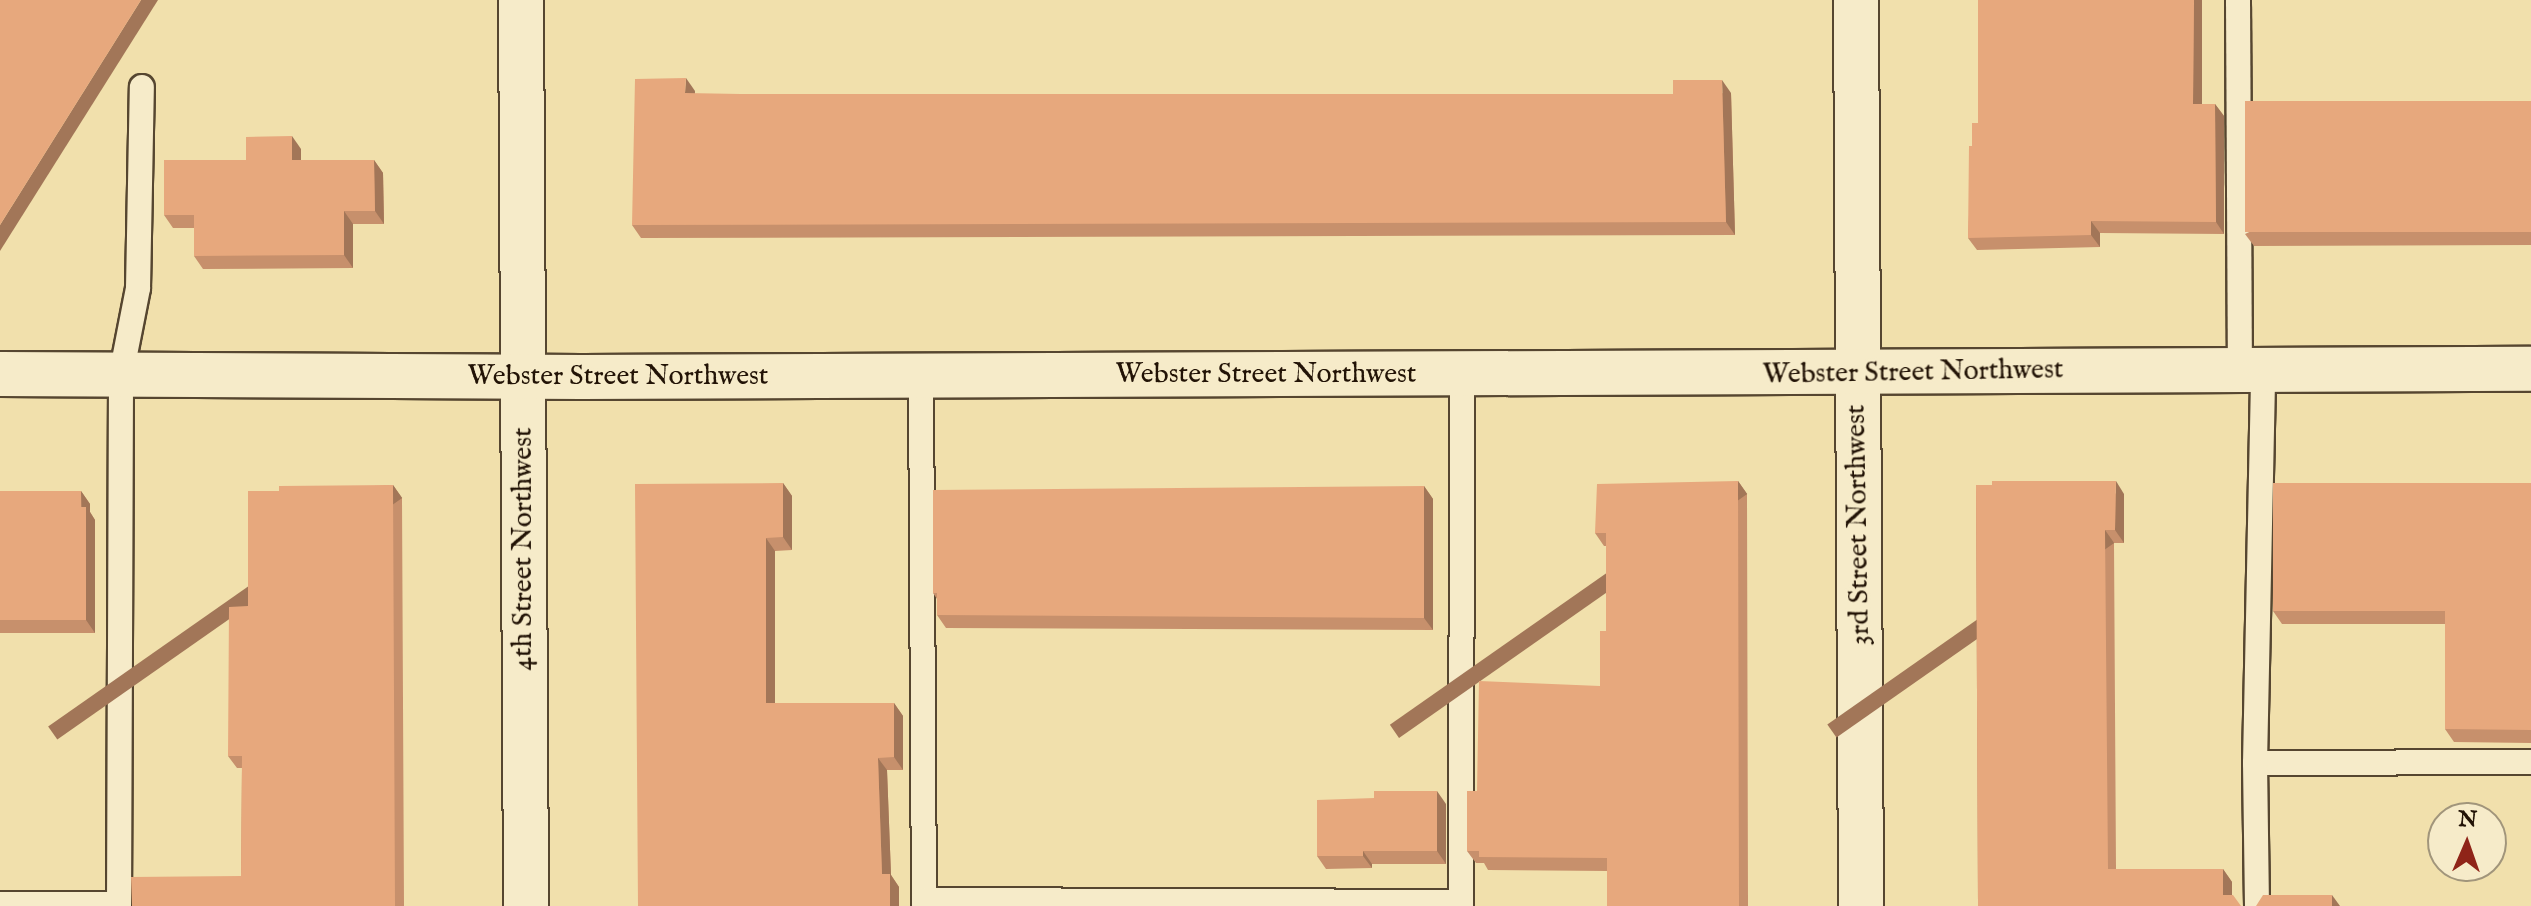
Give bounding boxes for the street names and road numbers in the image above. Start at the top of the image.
street label: Webster Street Northwest [1762,354,2064,392]
street label: Webster Street Northwest [1116,358,1416,392]
street label: Webster Street Northwest [468,360,768,394]
street label: 3rd Street Northwest [1840,404,1878,646]
street label: 4th Street Northwest [507,427,541,671]

